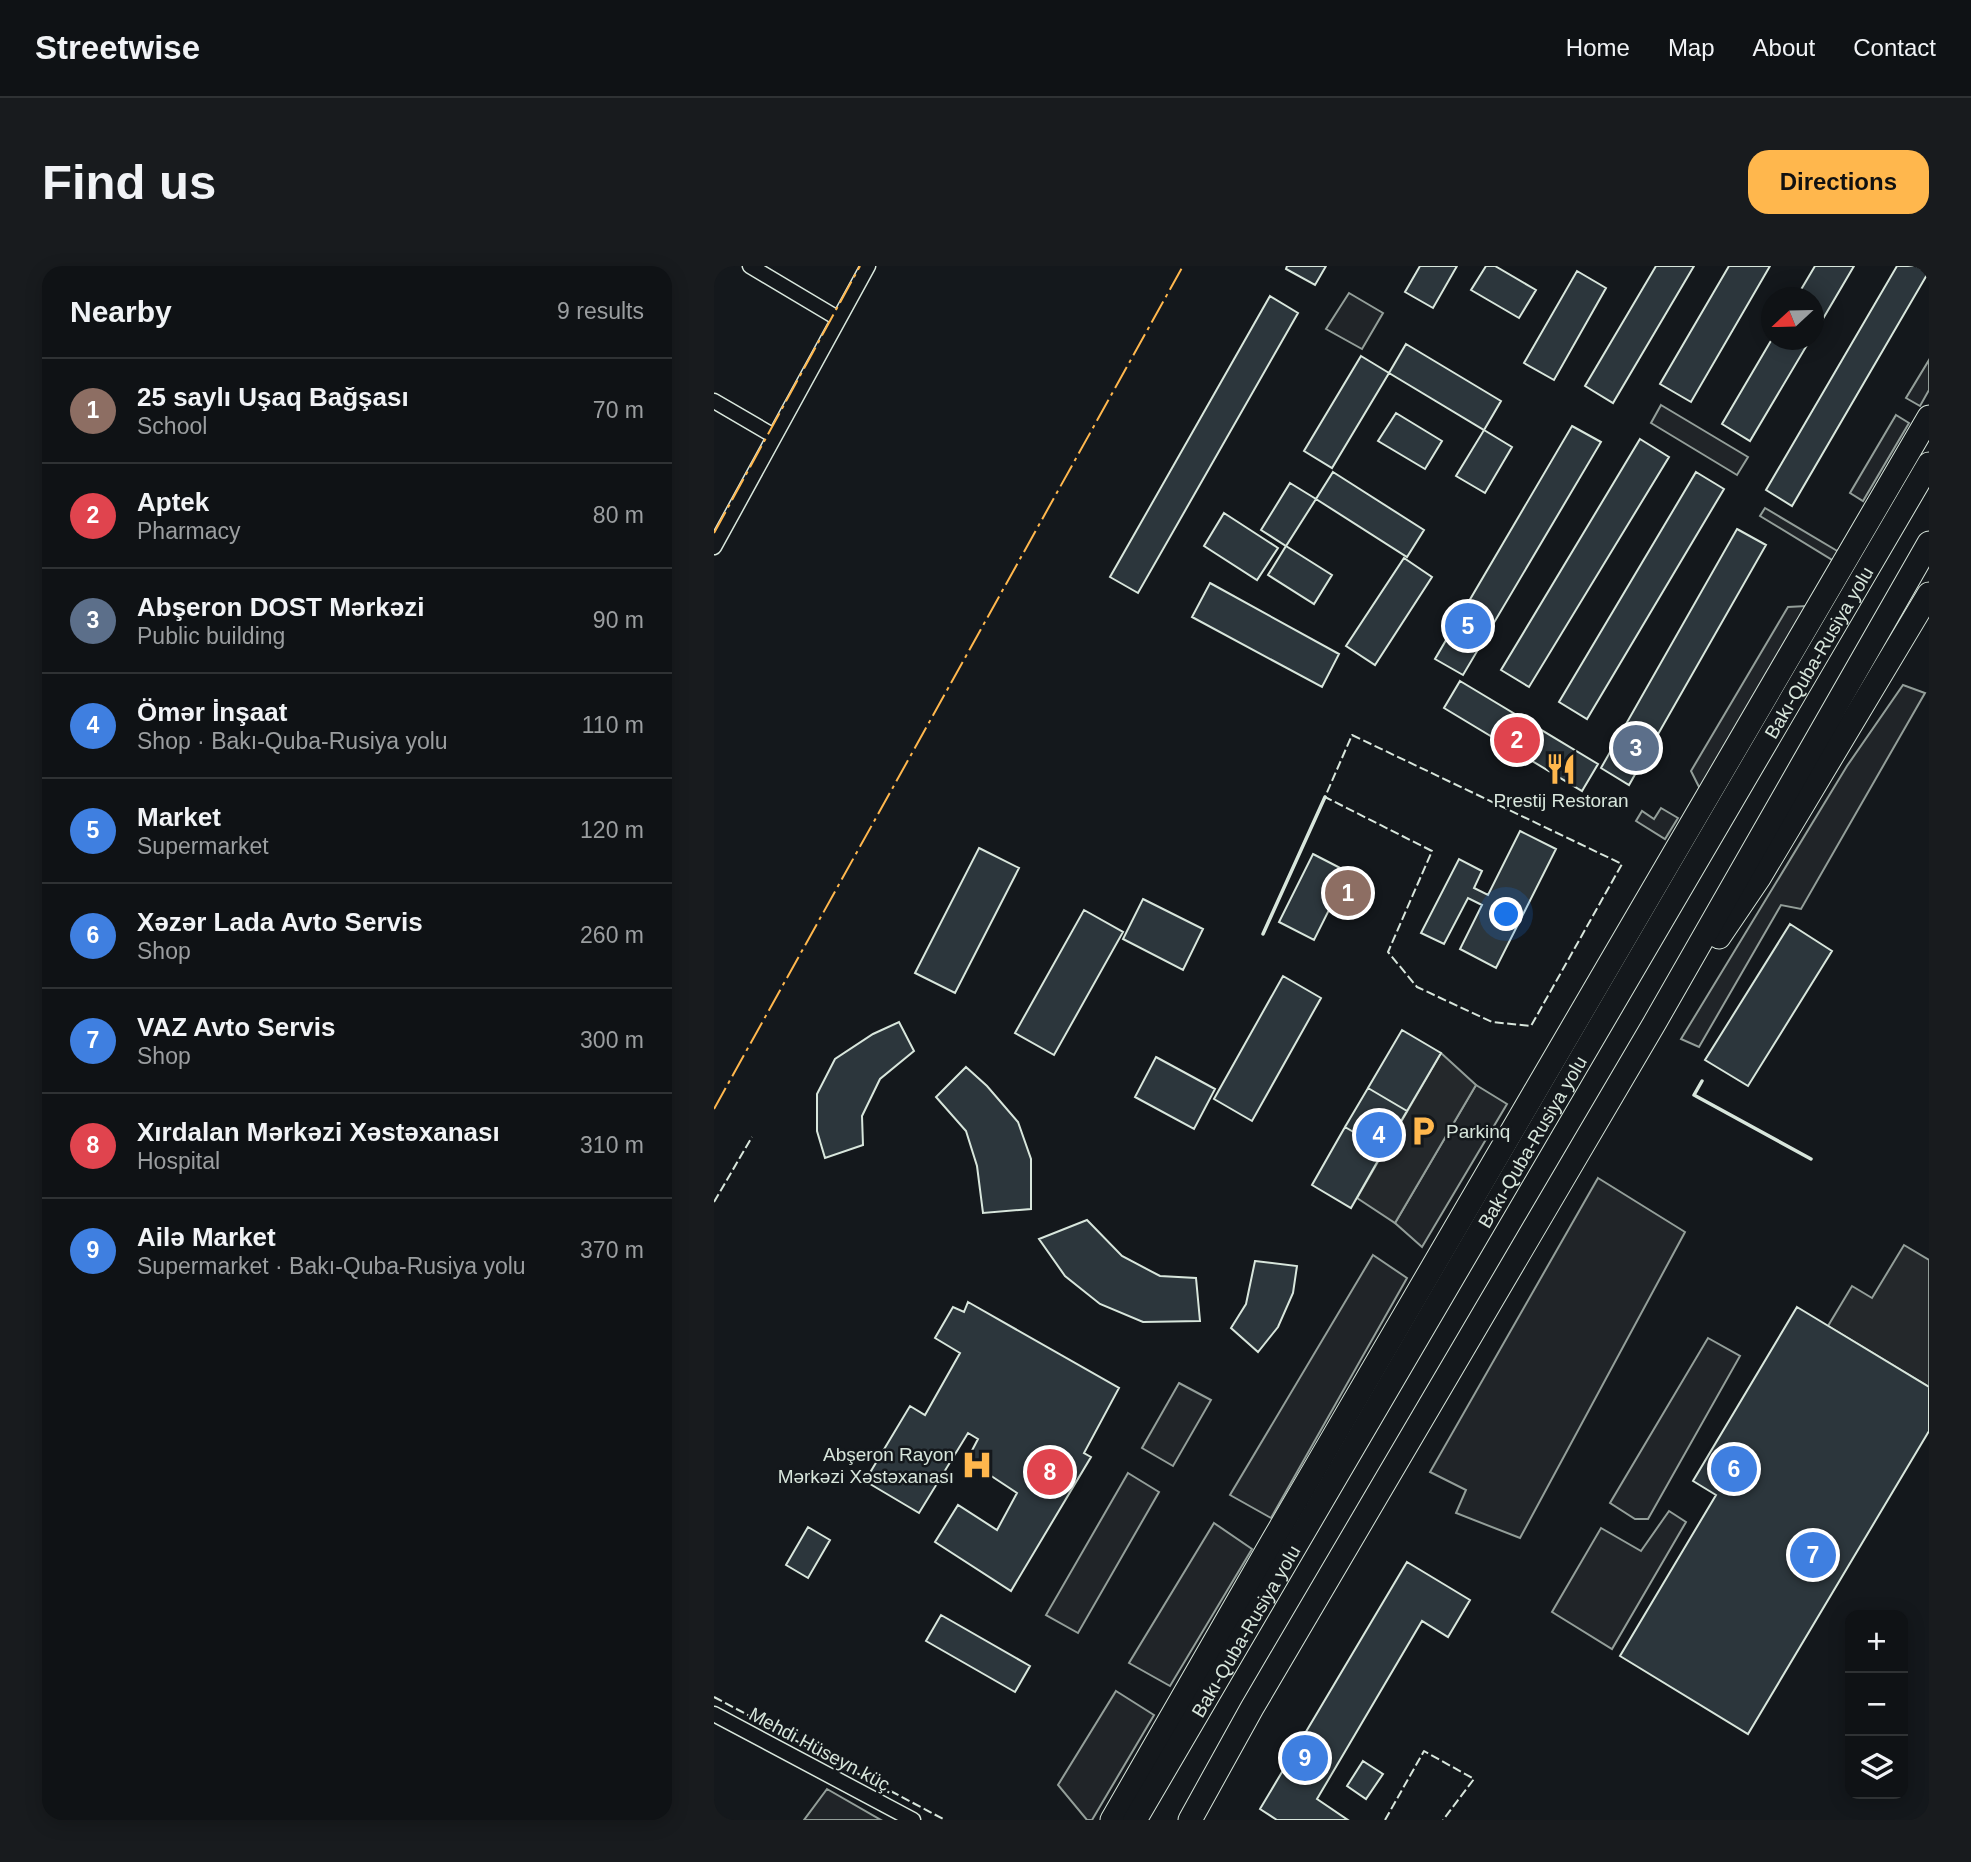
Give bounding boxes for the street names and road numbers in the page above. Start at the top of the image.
street label: Bakı-Quba-Rusiya yolu [1761,563,1878,742]
street label: Bakı-Quba-Rusiya yolu [1474,1052,1591,1232]
street label: Bakı-Quba-Rusiya yolu [1188,1542,1305,1721]
street label: Mehdi Hüseyn küç. [746,1703,898,1798]

